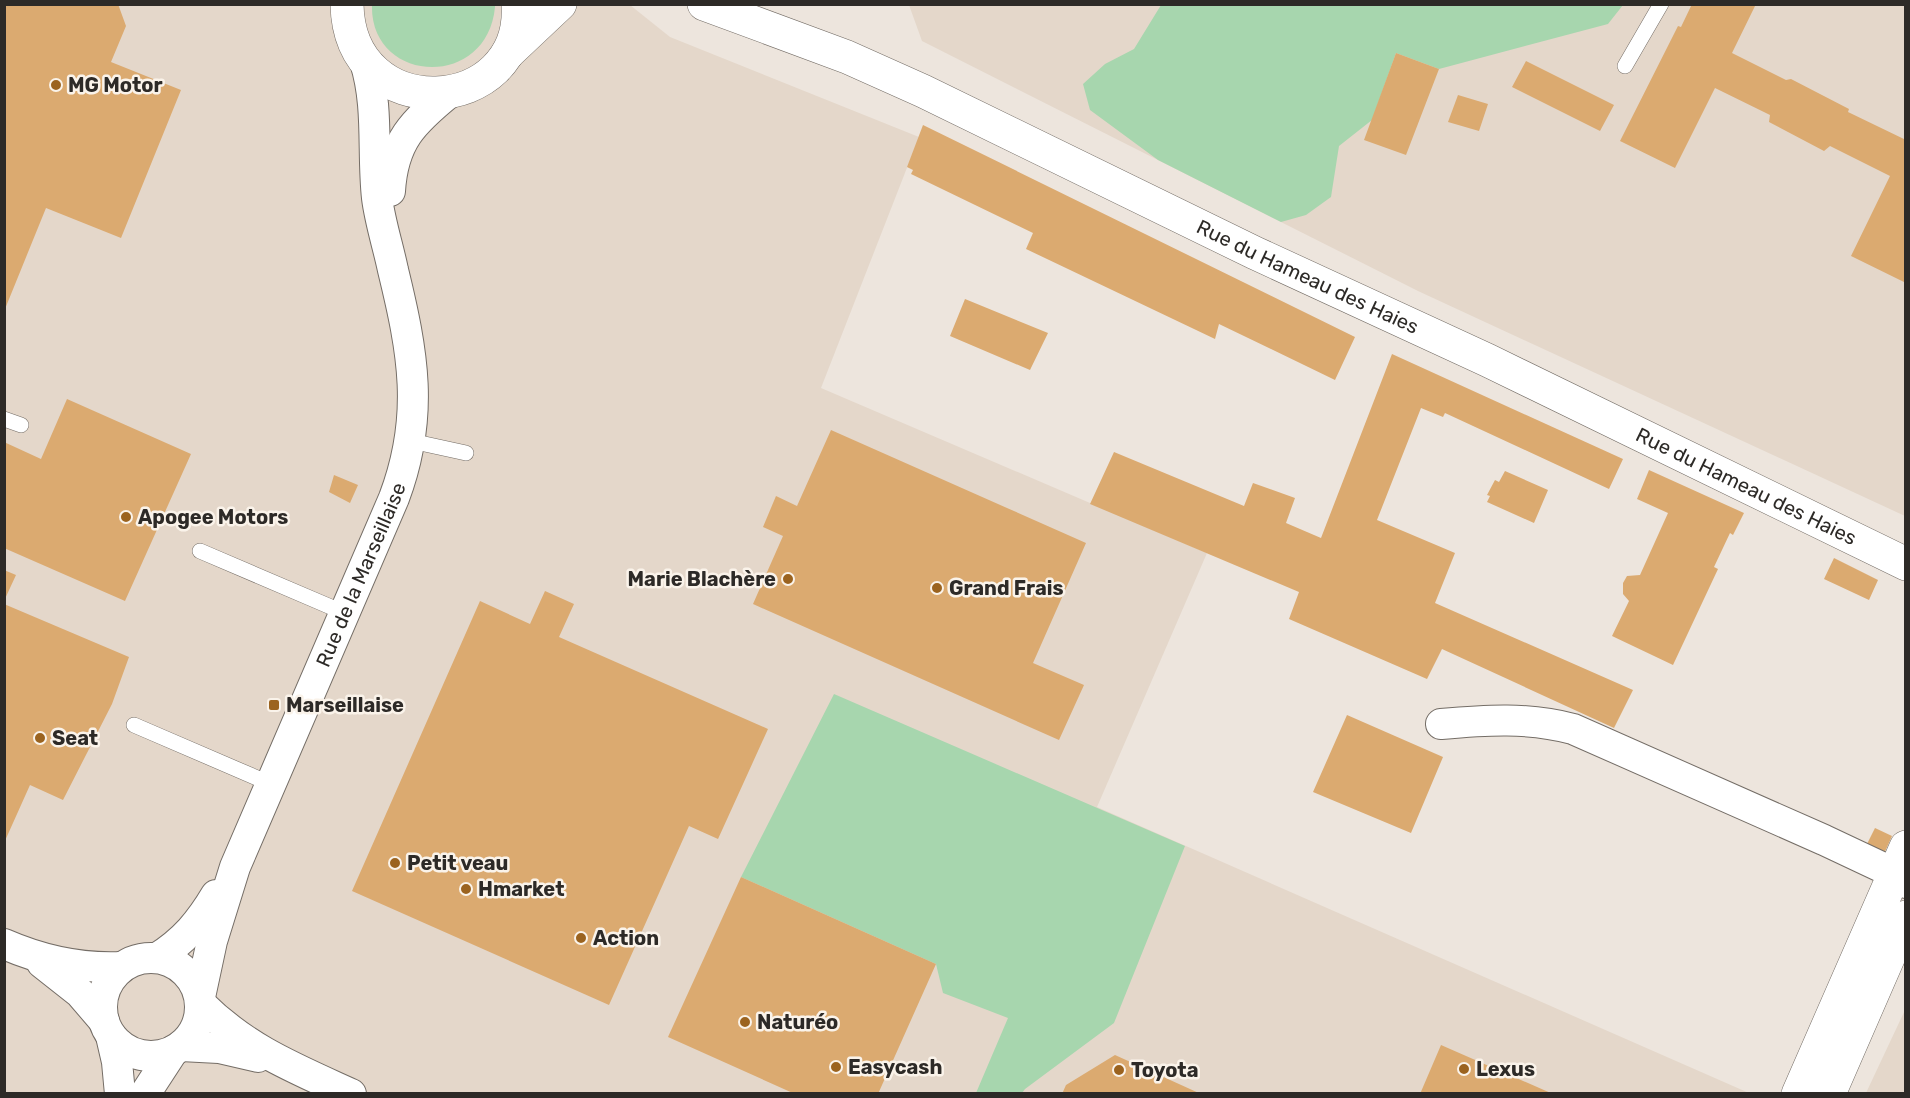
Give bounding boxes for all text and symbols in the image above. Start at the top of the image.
place label: MG Motor [68,73,163,97]
marker: MG Motor [49,78,63,92]
street label: Rue du Hameau des Haies [1193,214,1423,339]
street label: Rue du Hameau des Haies [1632,422,1860,550]
street label: Rue de la Marseillaise [311,479,411,670]
place label: Apogee Motors [138,505,288,529]
marker: Apogee Motors [119,510,133,524]
place label: Marie Blachère [628,567,776,591]
marker: Marie Blachère [781,572,795,586]
place label: Grand Frais [949,576,1064,600]
marker: Grand Frais [930,581,944,595]
place label: Marseillaise [286,693,404,717]
marker: Marseillaise [267,698,281,712]
place label: Seat [52,726,98,750]
marker: Seat [33,731,47,745]
place label: Petit veau [407,851,508,875]
marker: Petit veau [388,856,402,870]
place label: Hmarket [478,877,565,901]
marker: Hmarket [459,882,473,896]
place label: Action [593,926,659,950]
marker: Action [574,931,588,945]
place label: Naturéo [757,1010,838,1034]
marker: Naturéo [738,1015,752,1029]
place label: Easycash [848,1055,942,1079]
place label: Lexus [1476,1057,1535,1081]
place label: Toyota [1131,1058,1198,1082]
marker: Easycash [829,1060,843,1074]
marker: Lexus [1457,1062,1471,1076]
marker: Toyota [1112,1063,1126,1077]

